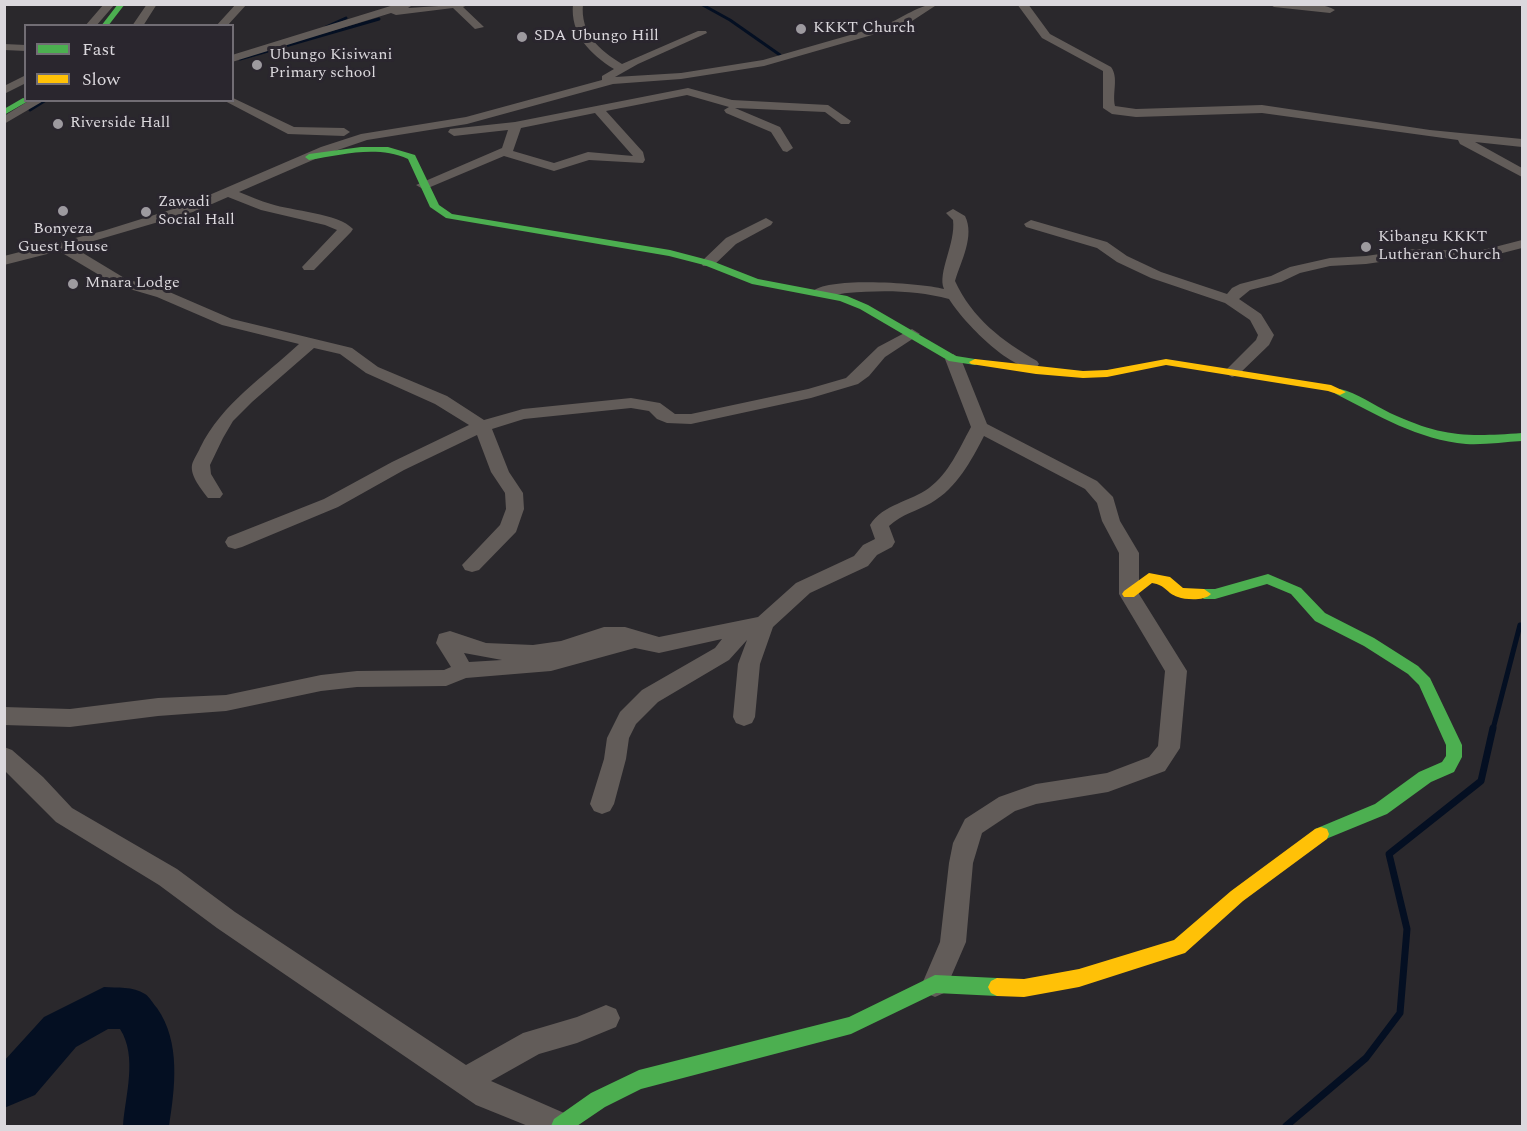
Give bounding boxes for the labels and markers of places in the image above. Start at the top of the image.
place label: KKKT Church [813,19,915,39]
marker: KKKT Church [794,22,808,36]
place label: SDA Ubungo Hill [534,27,659,47]
marker: SDA Ubungo Hill [515,30,529,44]
place label: Ubungo Kisiwani Primary school [269,46,392,84]
marker: Ubungo Kisiwani Primary school [250,58,264,72]
place label: Riverside Hall [70,114,170,134]
marker: Riverside Hall [51,117,65,131]
place label: Zawadi Social Hall [158,193,235,231]
marker: Bonyeza Guest House [56,204,70,218]
marker: Zawadi Social Hall [139,205,153,219]
place label: Bonyeza Guest House [18,220,108,258]
place label: Kibangu KKKT Lutheran Church [1378,228,1501,266]
marker: Kibangu KKKT Lutheran Church [1359,240,1373,254]
place label: Mnara Lodge [85,274,180,294]
marker: Mnara Lodge [66,277,80,291]

